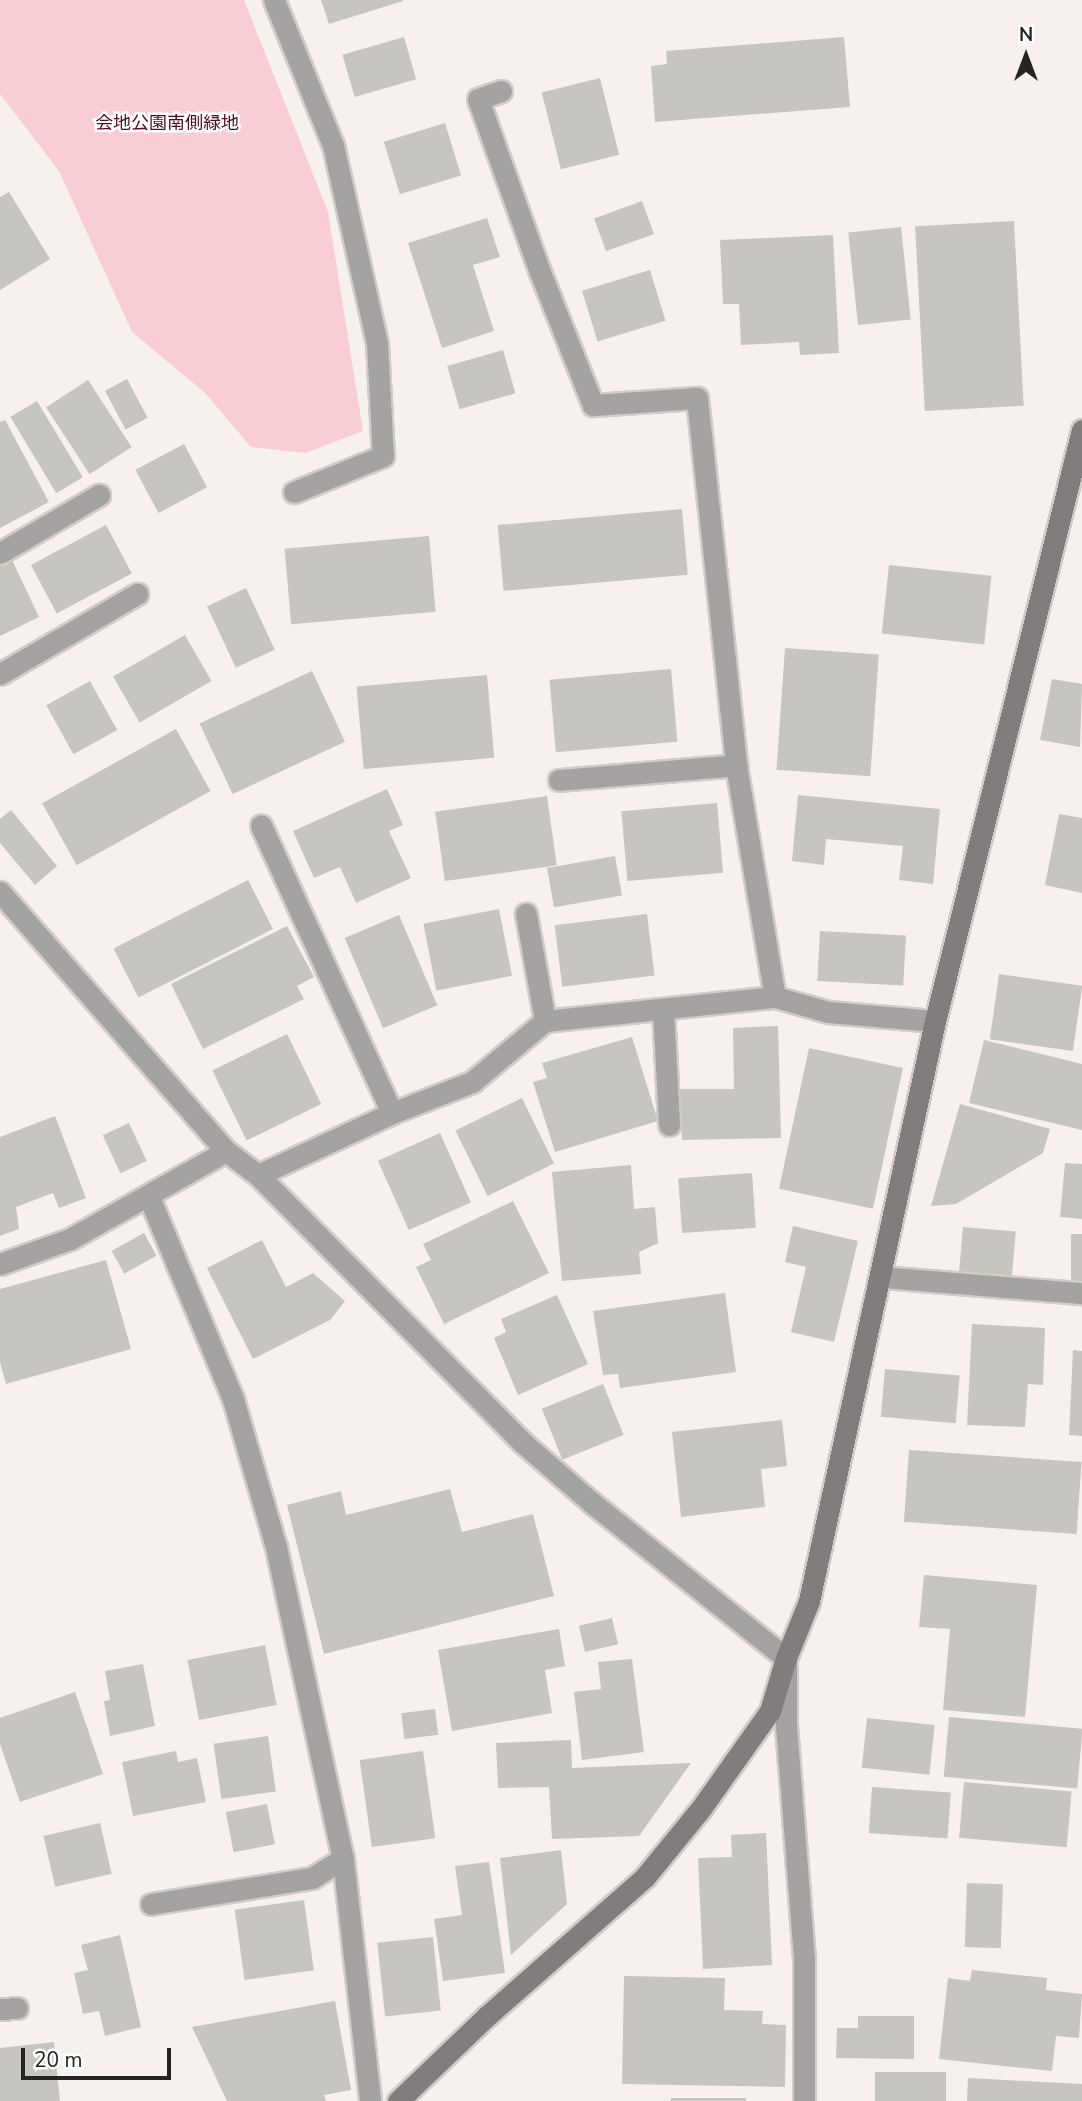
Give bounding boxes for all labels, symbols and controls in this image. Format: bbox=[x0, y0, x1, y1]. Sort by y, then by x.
north arrow bbox=[991, 21, 1061, 91]
text: N bbox=[1019, 22, 1033, 48]
park label: 会地公園南側緑地 bbox=[95, 112, 239, 134]
scale bar bbox=[24, 2035, 175, 2078]
text: 20 m bbox=[34, 2046, 83, 2074]

